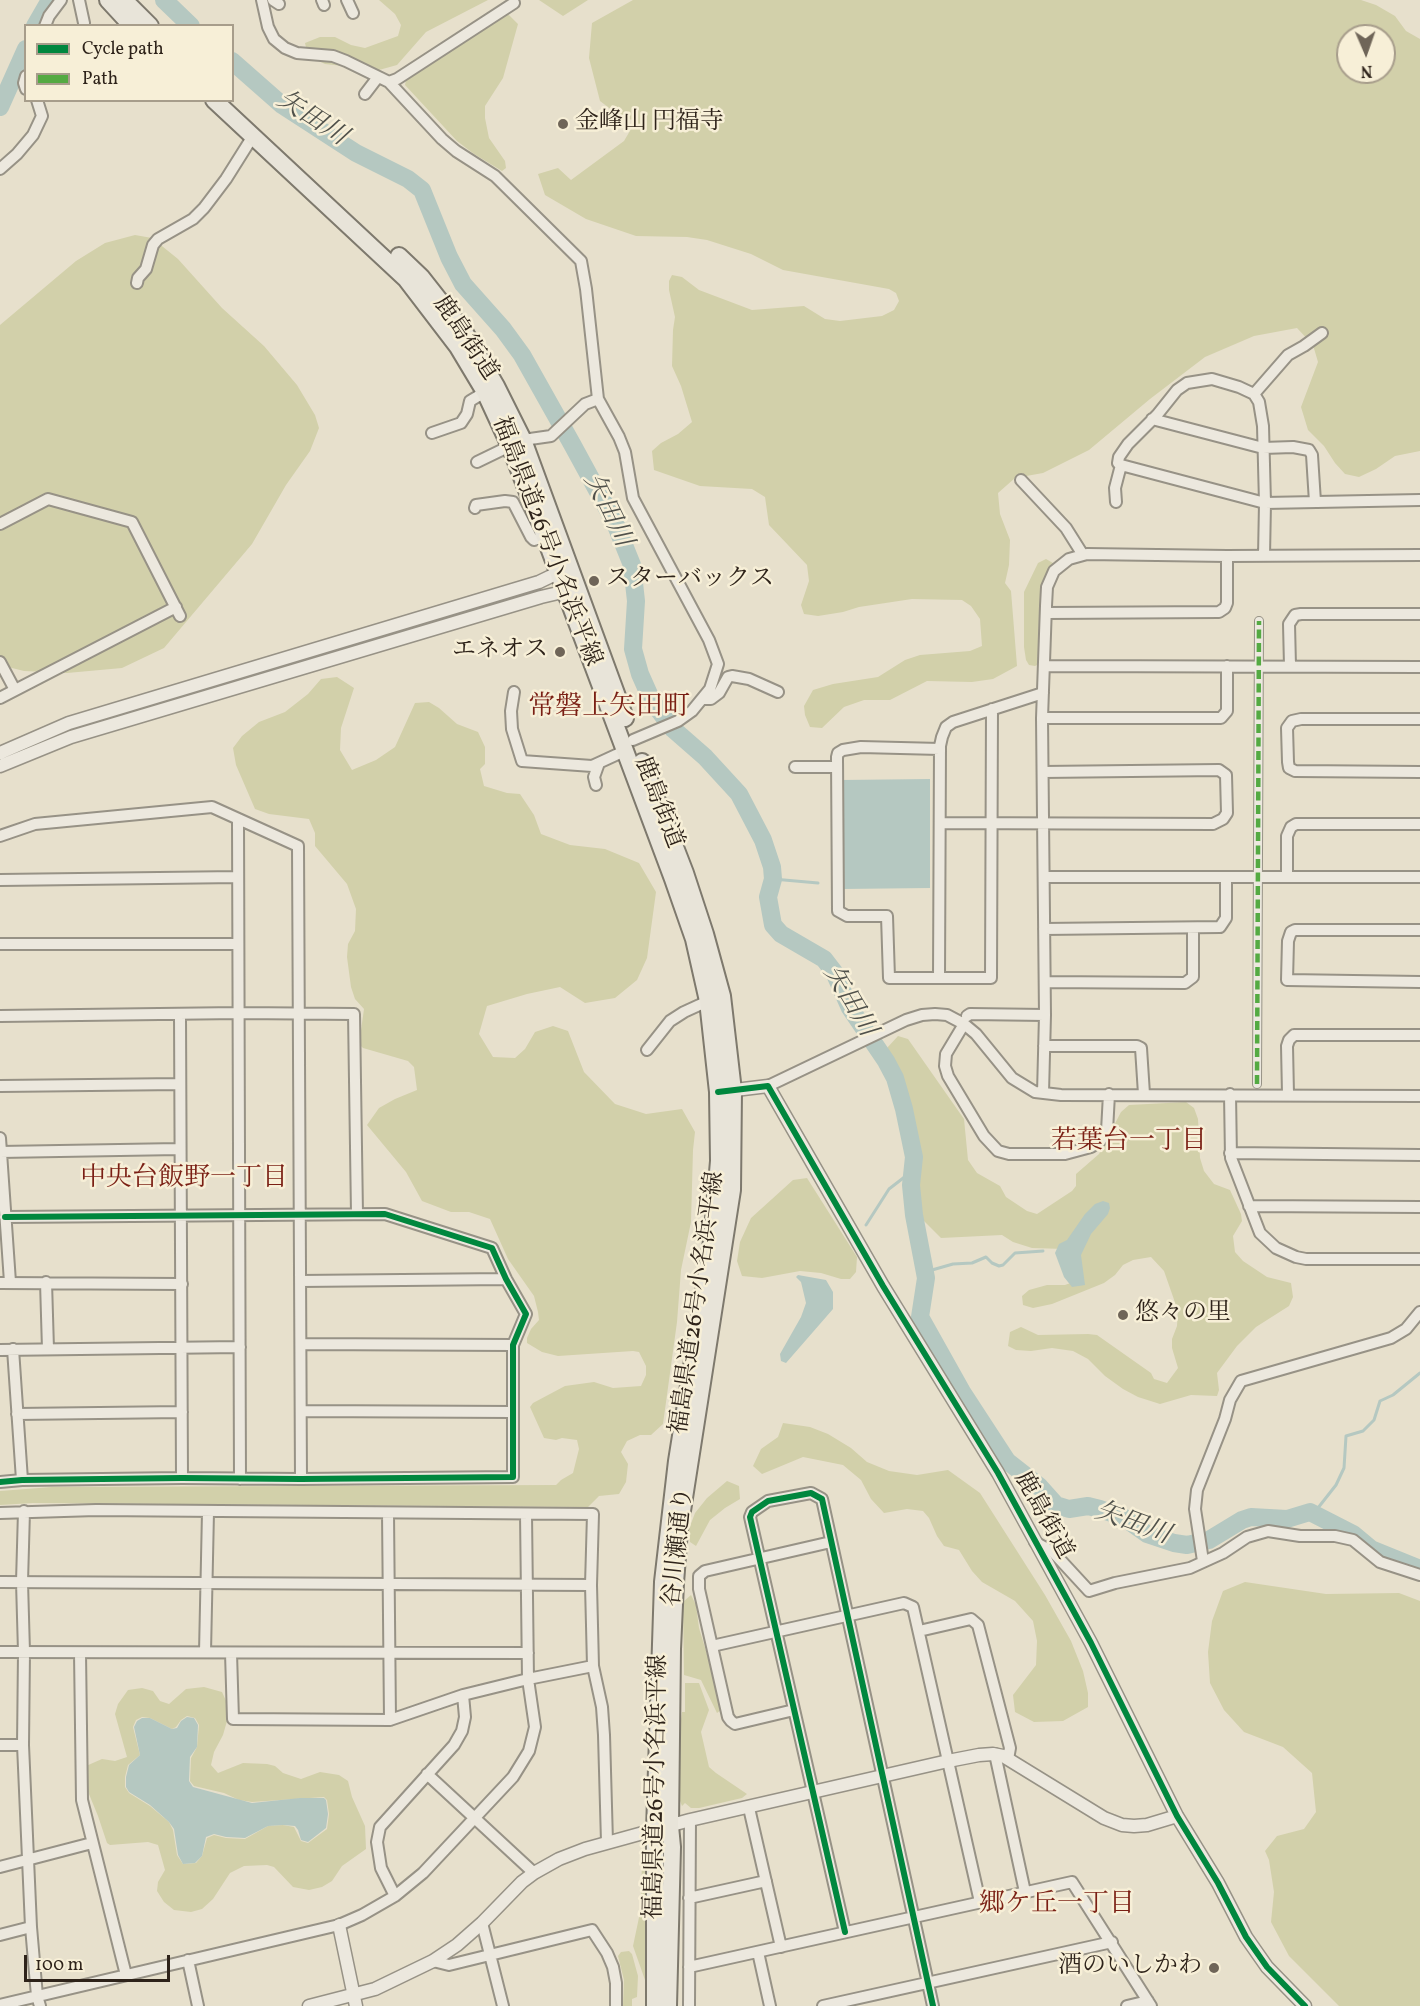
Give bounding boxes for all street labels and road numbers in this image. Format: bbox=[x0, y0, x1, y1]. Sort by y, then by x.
street label: 鹿島街道 bbox=[425, 291, 503, 387]
street label: 福島県道26号小名浜平線 bbox=[484, 413, 606, 671]
street label: 鹿島街道 bbox=[626, 753, 688, 853]
street label: 福島県道26号小名浜平線 bbox=[666, 1170, 732, 1436]
street label: 鹿島街道 bbox=[1006, 1467, 1078, 1565]
street label: 谷川瀬通り bbox=[659, 1486, 701, 1608]
street label: 福島県道26号小名浜平線 bbox=[641, 1654, 675, 1920]

